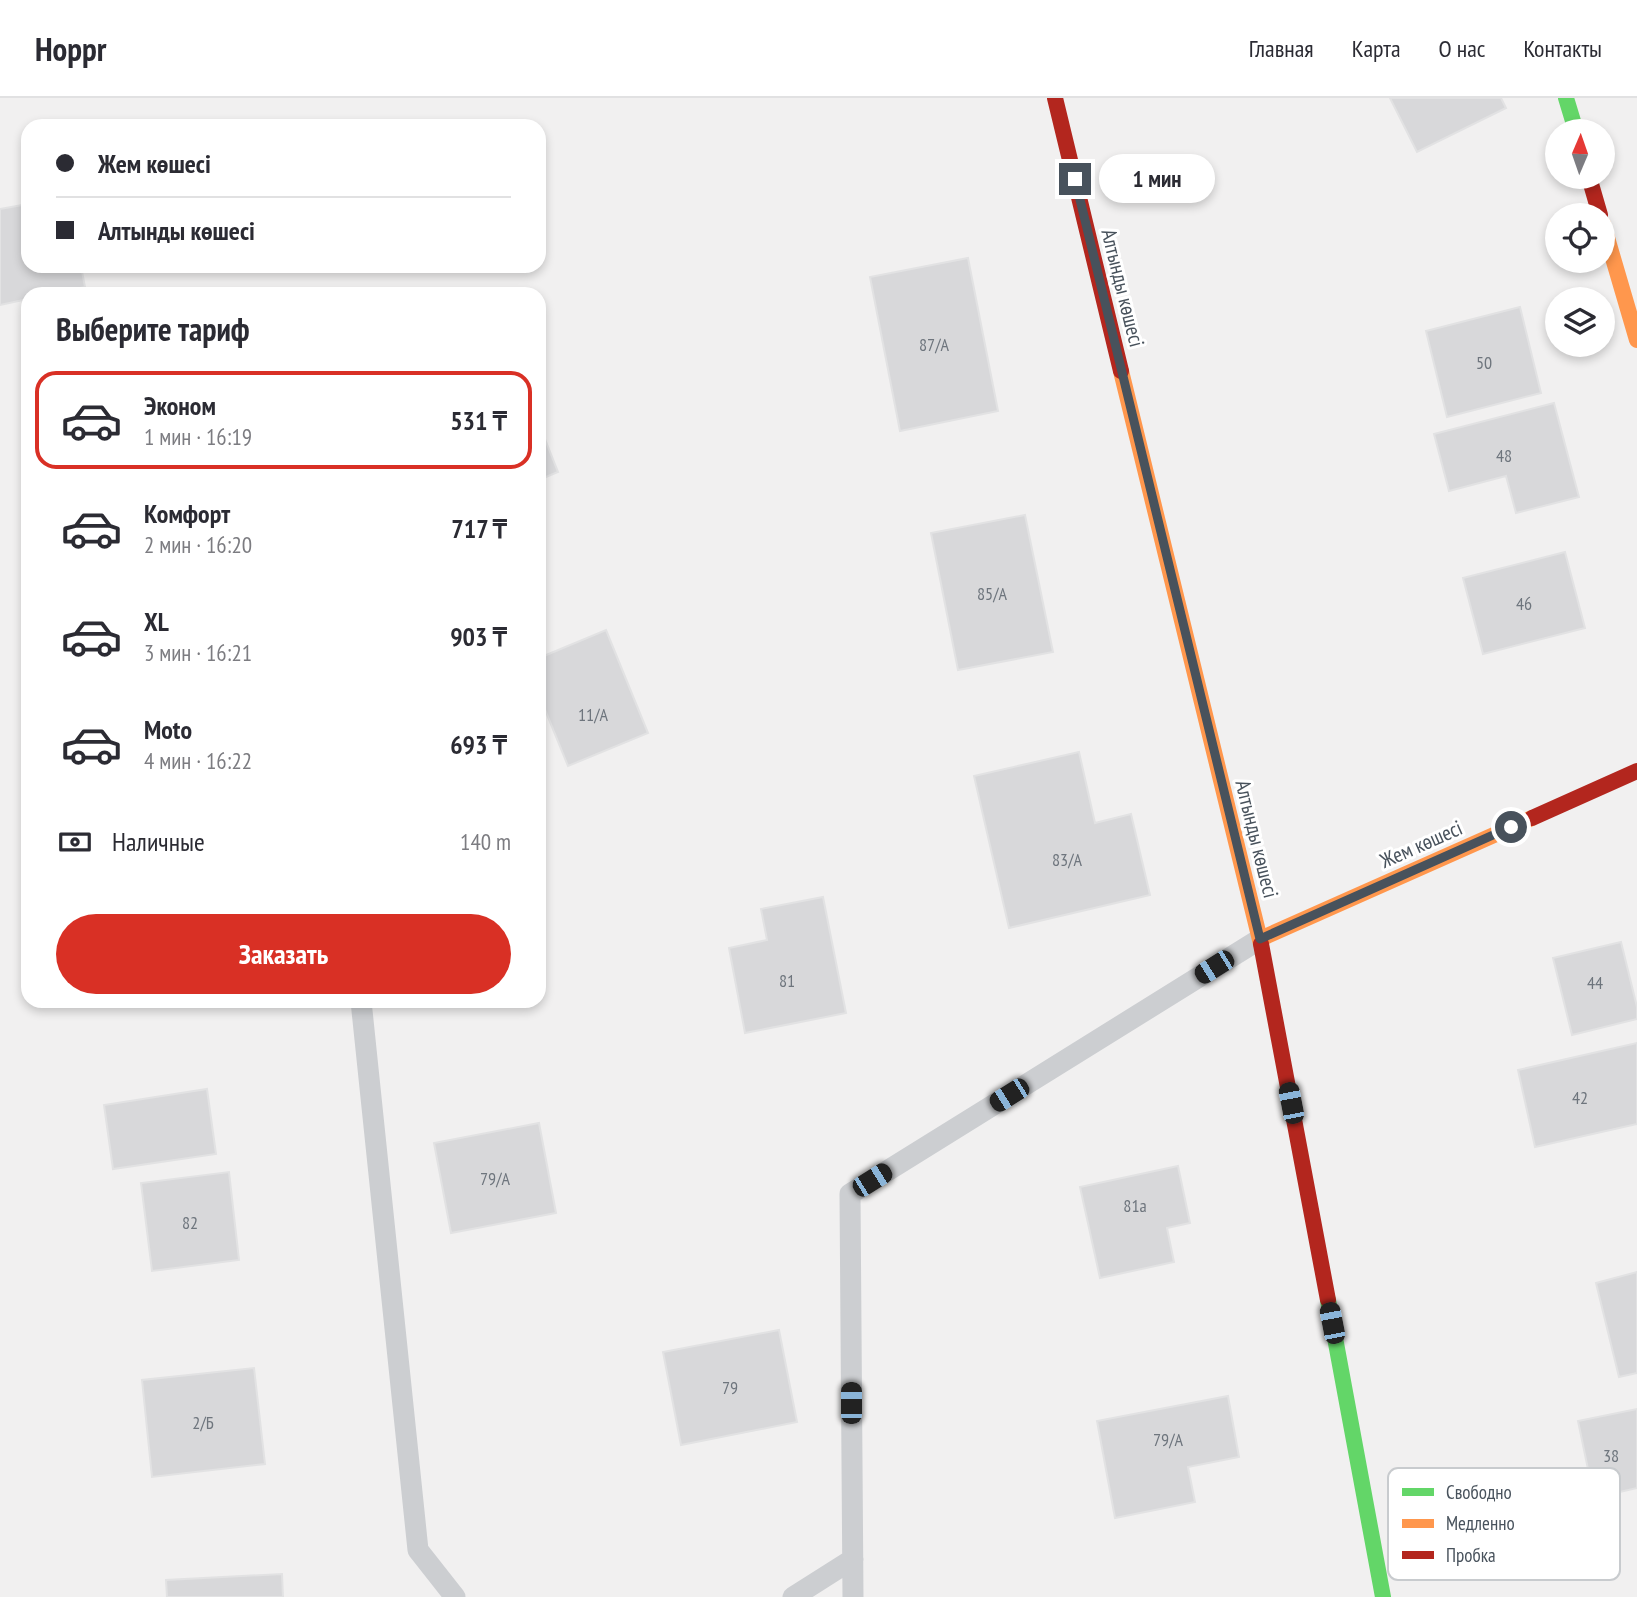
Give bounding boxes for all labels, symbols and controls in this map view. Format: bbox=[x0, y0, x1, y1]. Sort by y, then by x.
text: Hoppr bbox=[35, 27, 106, 70]
text: Главная bbox=[1249, 33, 1314, 64]
text: Карта bbox=[1352, 33, 1401, 64]
text: О нас bbox=[1439, 33, 1485, 64]
text: Контакты bbox=[1523, 33, 1602, 64]
north arrow bbox=[1545, 119, 1615, 189]
map controls bbox=[1545, 119, 1615, 357]
text: Жем көшесі bbox=[98, 147, 211, 180]
callout: 1 мин bbox=[1100, 154, 1215, 204]
route end bbox=[1059, 163, 1091, 195]
text: 1 мин bbox=[1132, 164, 1182, 193]
button: locate bbox=[1545, 203, 1615, 273]
text: Алтынды көшесі bbox=[98, 214, 255, 247]
street label: Алтынды көшесі bbox=[1095, 226, 1151, 350]
button: layers bbox=[1545, 287, 1615, 357]
text: Выберите тариф bbox=[56, 308, 250, 350]
house number: 87/А bbox=[919, 333, 949, 356]
house number: 50 bbox=[1476, 351, 1492, 374]
icon: car bbox=[60, 389, 123, 452]
text: Эконом bbox=[144, 389, 216, 422]
text: 531 ₸ bbox=[450, 404, 507, 437]
text: 1 мин · 16:19 bbox=[144, 422, 252, 451]
house number: 48 bbox=[1496, 444, 1512, 467]
icon: car bbox=[60, 497, 123, 560]
text: Комфорт bbox=[144, 497, 230, 530]
text: 717 ₸ bbox=[451, 512, 507, 545]
text: 2 мин · 16:20 bbox=[144, 530, 252, 559]
house number: 85/А bbox=[977, 582, 1007, 605]
house number: 46 bbox=[1516, 592, 1532, 615]
icon: car bbox=[60, 605, 123, 668]
text: XL bbox=[144, 605, 169, 638]
text: 903 ₸ bbox=[450, 620, 507, 653]
text: 3 мин · 16:21 bbox=[144, 638, 252, 667]
house number: 11/А bbox=[578, 703, 608, 726]
icon: car bbox=[60, 713, 123, 776]
text: Moto bbox=[144, 713, 192, 746]
text: 693 ₸ bbox=[450, 728, 507, 761]
text: 4 мин · 16:22 bbox=[144, 746, 252, 775]
street label: Алтынды көшесі bbox=[1229, 777, 1285, 901]
route start bbox=[1495, 811, 1527, 843]
street label: Жем көшесі bbox=[1375, 814, 1466, 874]
icon: cash bbox=[56, 823, 94, 861]
text: Наличные bbox=[112, 825, 205, 858]
text: 140 m bbox=[460, 827, 511, 856]
house number: 83/А bbox=[1052, 848, 1082, 871]
button: Заказать bbox=[56, 914, 511, 994]
car bbox=[1191, 947, 1238, 987]
house number: 81 bbox=[779, 969, 795, 992]
house number: 44 bbox=[1587, 971, 1603, 994]
car bbox=[986, 1075, 1033, 1115]
car bbox=[1277, 1080, 1306, 1126]
house number: 42 bbox=[1572, 1086, 1588, 1109]
car bbox=[849, 1160, 896, 1200]
house number: 79/А bbox=[480, 1167, 510, 1190]
house number: 81а bbox=[1123, 1194, 1147, 1217]
house number: 82 bbox=[182, 1211, 198, 1234]
car bbox=[1318, 1300, 1347, 1346]
house number: 79 bbox=[722, 1376, 738, 1399]
car bbox=[841, 1382, 862, 1424]
house number: 2/Б bbox=[192, 1411, 214, 1434]
house number: 79/А bbox=[1153, 1428, 1183, 1451]
house number: 38 bbox=[1603, 1444, 1619, 1467]
legend bbox=[1388, 1468, 1620, 1580]
text: Свободно bbox=[1446, 1480, 1512, 1504]
text: Медленно bbox=[1446, 1511, 1515, 1535]
text: Пробка bbox=[1446, 1543, 1496, 1567]

